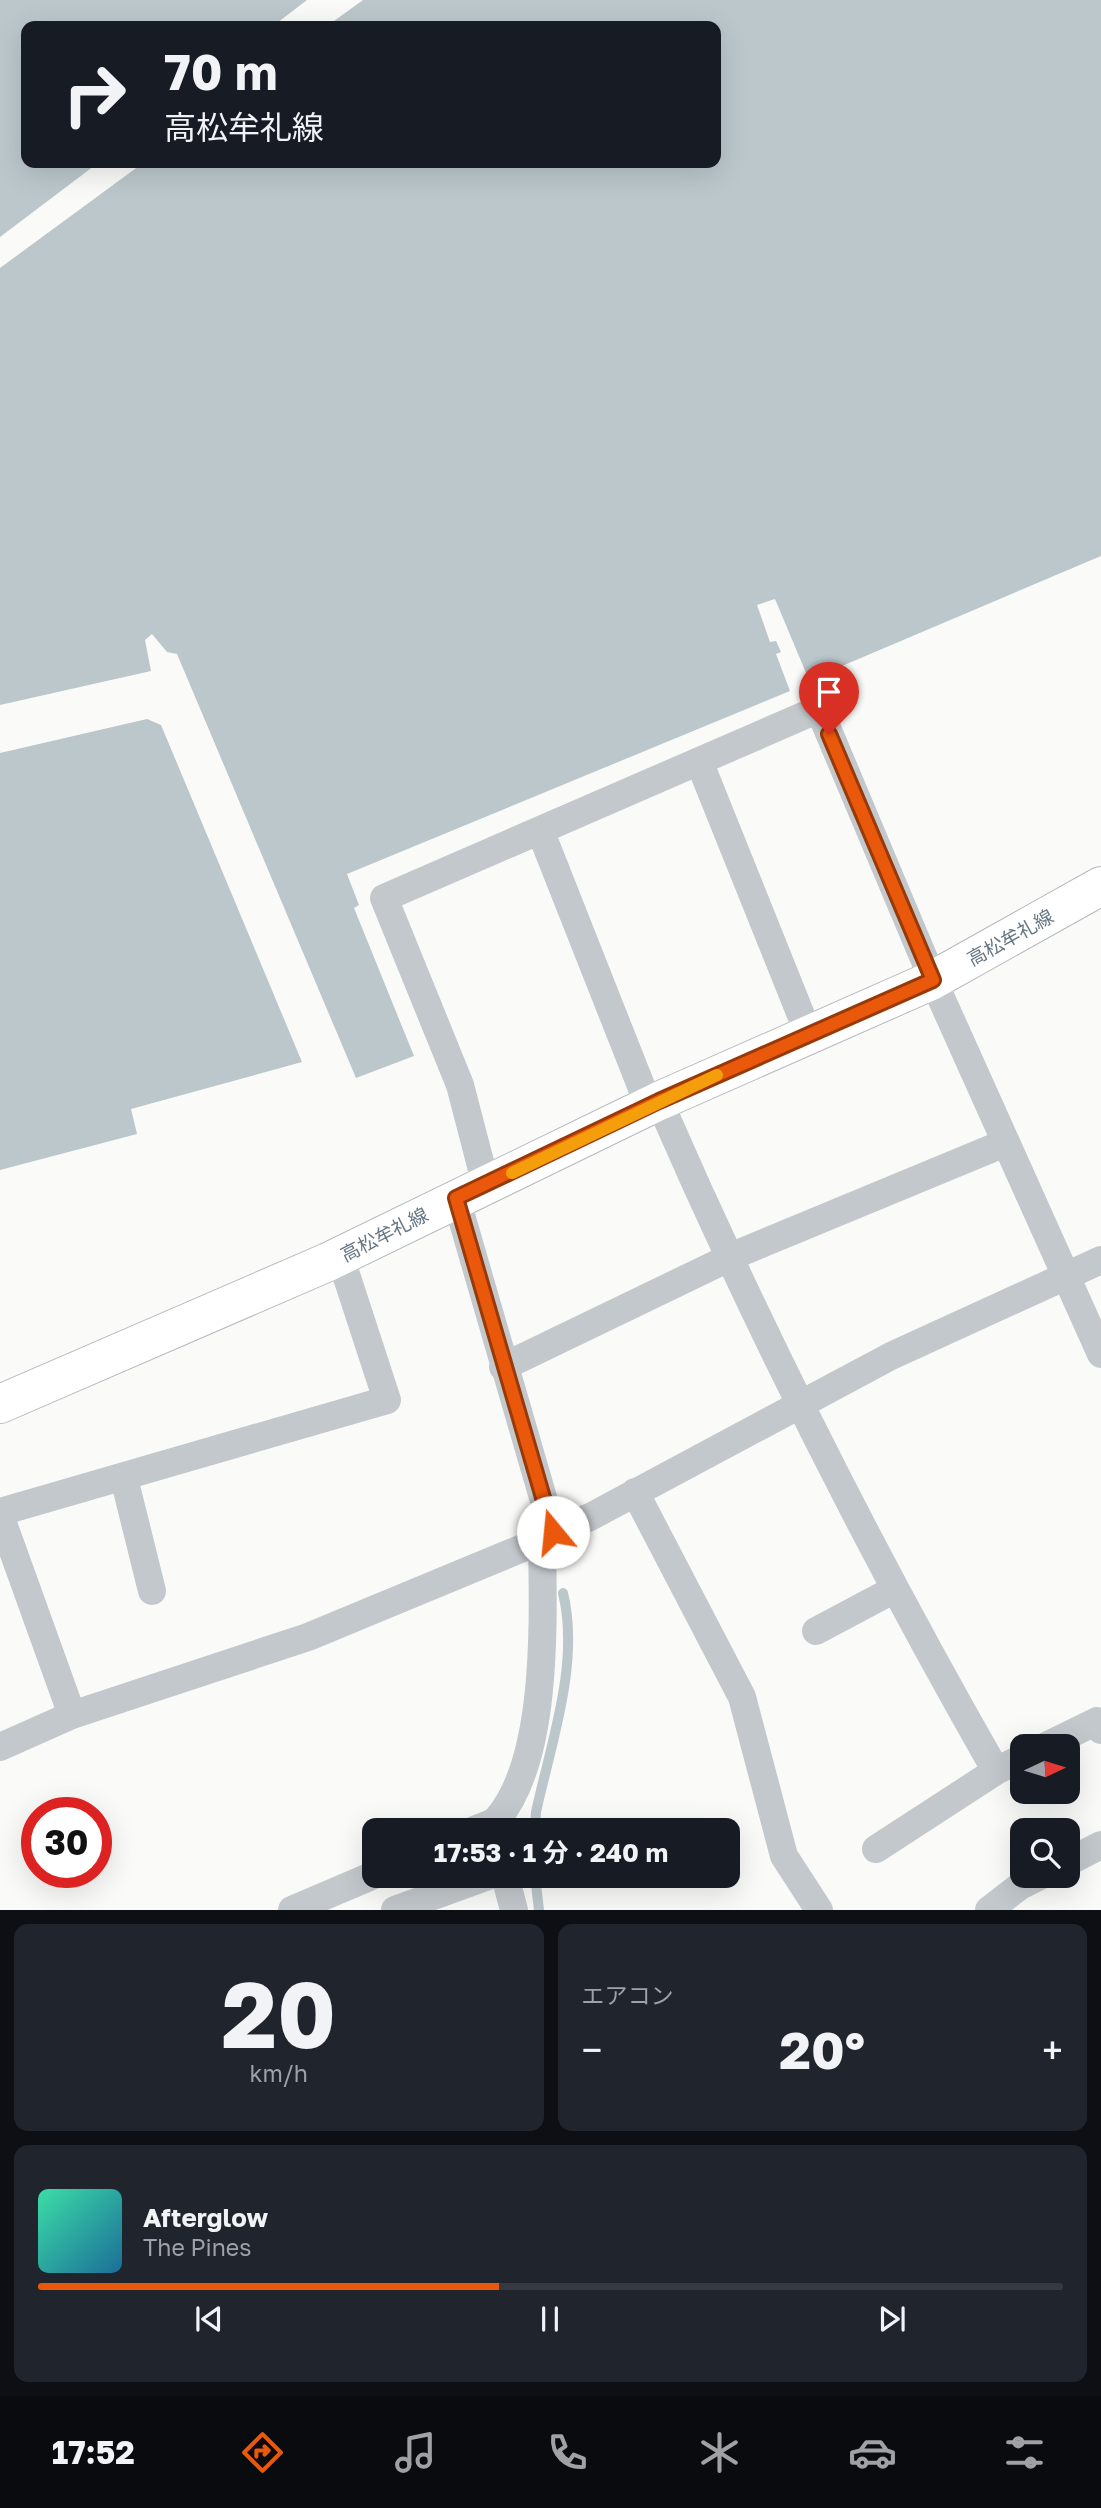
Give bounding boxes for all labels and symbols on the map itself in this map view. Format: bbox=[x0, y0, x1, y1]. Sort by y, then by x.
pin bbox=[799, 662, 859, 734]
street label: 高松牟礼線 bbox=[963, 904, 1057, 970]
street label: 高松牟礼線 bbox=[336, 1202, 432, 1266]
position arrow bbox=[516, 1495, 590, 1569]
north arrow bbox=[1010, 1734, 1080, 1804]
speed limit sign: 30 bbox=[21, 1797, 112, 1888]

